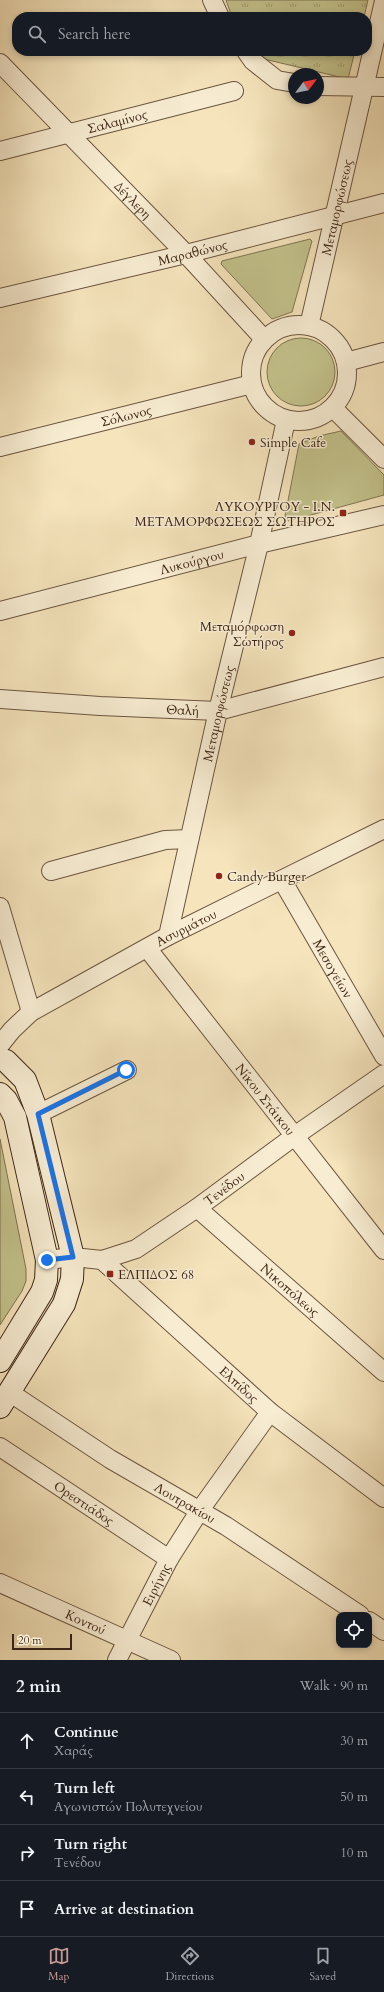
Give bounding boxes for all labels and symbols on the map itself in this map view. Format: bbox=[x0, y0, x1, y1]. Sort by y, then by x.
north arrow bbox=[288, 68, 324, 104]
street label: Σαλαμίνος bbox=[86, 105, 150, 138]
street label: Μεταμορφώσεως bbox=[318, 157, 357, 257]
street label: Δέγλερη bbox=[110, 178, 155, 224]
street label: Μαραθώνος bbox=[156, 236, 230, 270]
street label: Σόλωνος bbox=[99, 401, 154, 431]
place label: Simple Cafe bbox=[260, 434, 326, 452]
marker: Simple Cafe bbox=[247, 437, 257, 447]
place label: ΛΥΚΟΥΡΓΟΥ - Ι.Ν. ΜΕΤΑΜΟΡΦΩΣΕΩΣ ΣΩΤΗΡΟΣ bbox=[135, 498, 335, 531]
marker: ΛΥΚΟΥΡΓΟΥ - Ι.Ν. ΜΕΤΑΜΟΡΦΩΣΕΩΣ ΣΩΤΗΡΟΣ bbox=[338, 508, 348, 518]
street label: Λυκούργου bbox=[158, 545, 226, 579]
place label: Μεταμόρφωση Σωτήρος bbox=[200, 618, 284, 651]
marker: Μεταμόρφωση Σωτήρος bbox=[287, 628, 297, 638]
street label: Μεταμορφώσεως bbox=[199, 663, 239, 764]
street label: Θαλή bbox=[166, 701, 200, 720]
place label: Candy Burger bbox=[227, 868, 306, 886]
marker: Candy Burger bbox=[214, 871, 224, 881]
street label: Ασυρμάτου bbox=[153, 905, 220, 951]
street label: Μεσογείων bbox=[308, 936, 356, 1002]
street label: Νίκου Στάικου bbox=[231, 1060, 299, 1140]
route start bbox=[117, 1061, 135, 1079]
street label: Τενέδου bbox=[200, 1168, 249, 1210]
route end bbox=[38, 1251, 56, 1269]
street label: Νικοπόλεως bbox=[256, 1260, 323, 1322]
place label: ΕΛΠΙΔΟΣ 68 bbox=[118, 1266, 194, 1284]
marker: ΕΛΠΙΔΟΣ 68 bbox=[105, 1269, 115, 1279]
street label: Ελπίδος bbox=[215, 1362, 262, 1408]
street label: Ορεστιάδος bbox=[50, 1477, 118, 1530]
street label: Λουτρακίου bbox=[151, 1479, 219, 1528]
street label: Ειρήνης bbox=[138, 1560, 175, 1609]
street label: Κοντού bbox=[62, 1606, 109, 1640]
scale bar bbox=[12, 1632, 72, 1651]

